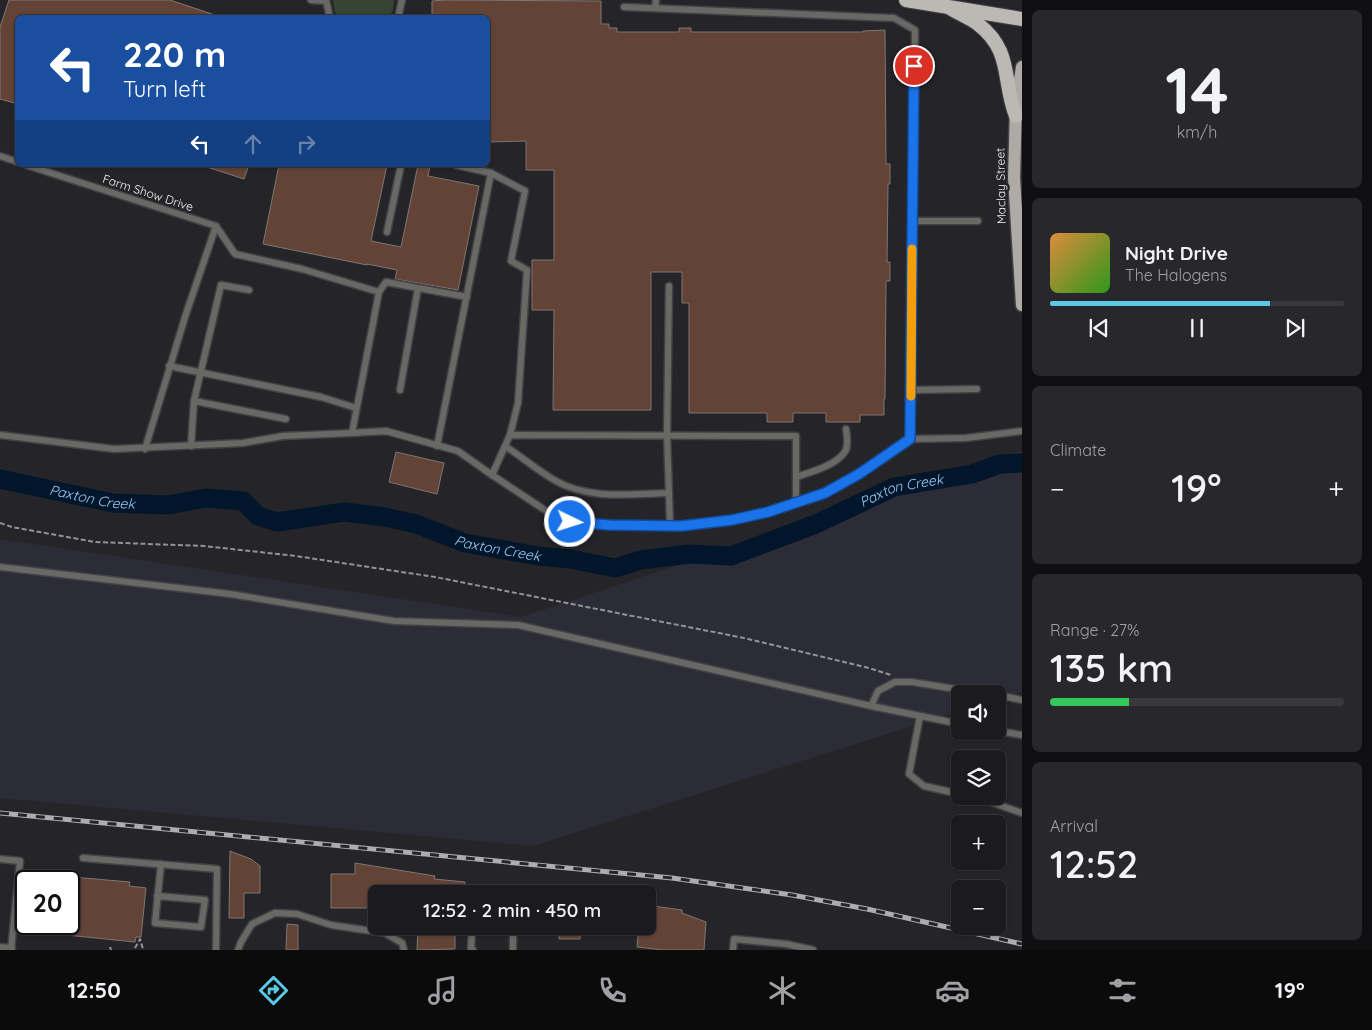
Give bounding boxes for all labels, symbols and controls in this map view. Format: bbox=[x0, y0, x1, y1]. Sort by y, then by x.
text: 220 m bbox=[123, 32, 226, 76]
icon: left bbox=[40, 35, 105, 100]
pin bbox=[893, 45, 935, 87]
text: 14 bbox=[1165, 49, 1229, 130]
icon: arrive bbox=[900, 52, 928, 80]
text: Turn left bbox=[123, 75, 206, 103]
text: km/h bbox=[1177, 122, 1217, 142]
icon: left bbox=[186, 130, 214, 158]
icon: ahead bbox=[239, 130, 267, 158]
icon: right bbox=[292, 130, 320, 158]
street label: Maclay Street bbox=[992, 148, 1009, 224]
street label: Farm Show Drive bbox=[101, 171, 196, 214]
text: Night Drive bbox=[1125, 241, 1228, 265]
text: The Halogens bbox=[1125, 265, 1227, 285]
icon: previous bbox=[1085, 314, 1113, 342]
icon: pause bbox=[1183, 314, 1211, 342]
icon: next bbox=[1281, 314, 1309, 342]
text: Climate bbox=[1050, 440, 1106, 460]
text: 19° bbox=[1171, 464, 1221, 512]
water label: Paxton Creek bbox=[856, 470, 946, 511]
text: − bbox=[1050, 471, 1065, 506]
text: + bbox=[1328, 471, 1344, 506]
water label: Paxton Creek bbox=[48, 481, 137, 513]
position arrow bbox=[543, 495, 595, 547]
water label: Paxton Creek bbox=[452, 531, 543, 566]
text: Range · 27% bbox=[1050, 620, 1139, 640]
text: 135 km bbox=[1050, 644, 1173, 692]
map controls bbox=[951, 685, 1006, 935]
button: sound bbox=[951, 685, 1006, 740]
button: layers bbox=[951, 750, 1006, 805]
button: + bbox=[951, 815, 1006, 870]
text: Arrival bbox=[1050, 816, 1098, 836]
text: 12:52 bbox=[1050, 840, 1138, 888]
speed limit sign: 20 bbox=[15, 870, 80, 935]
button: − bbox=[951, 880, 1006, 935]
text: 12:52 · 2 min · 450 m bbox=[423, 898, 601, 922]
icon: directions bbox=[256, 973, 291, 1008]
icon: music bbox=[425, 973, 460, 1008]
icon: phone bbox=[595, 973, 630, 1008]
icon: climate bbox=[765, 973, 800, 1008]
icon: car bbox=[935, 973, 970, 1008]
icon: filters bbox=[1105, 973, 1140, 1008]
text: 12:50 bbox=[67, 976, 121, 1004]
text: 19° bbox=[1275, 976, 1305, 1004]

